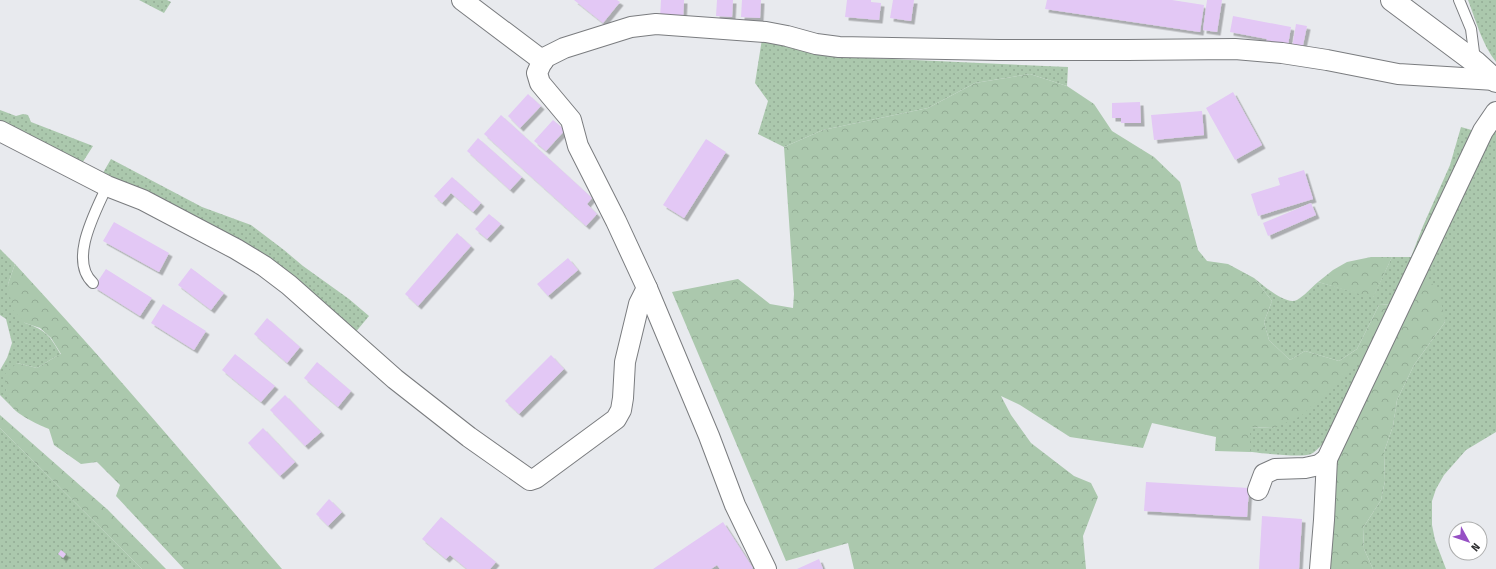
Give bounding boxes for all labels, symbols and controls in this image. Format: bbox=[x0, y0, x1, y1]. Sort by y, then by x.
north arrow bbox=[1448, 521, 1488, 561]
text: N bbox=[1468, 540, 1482, 554]

